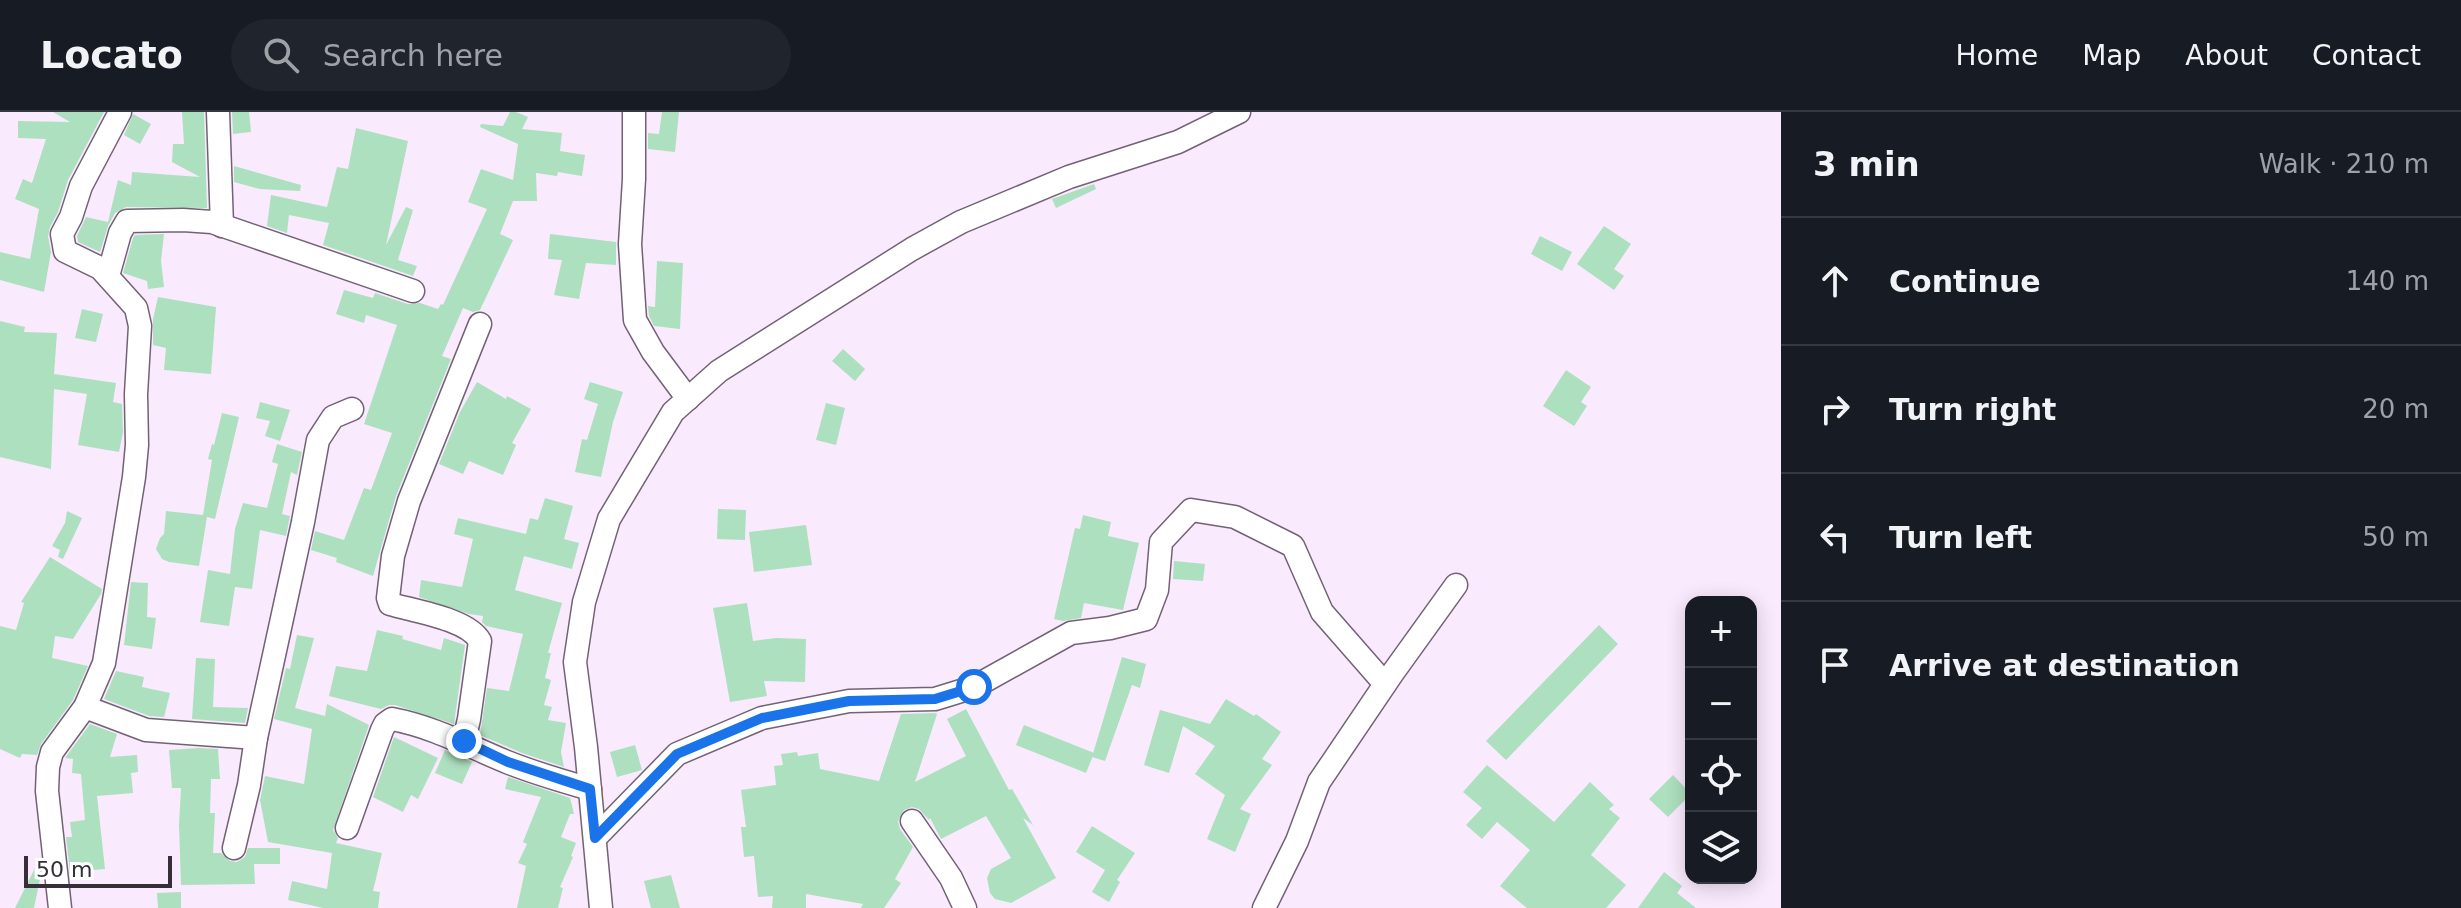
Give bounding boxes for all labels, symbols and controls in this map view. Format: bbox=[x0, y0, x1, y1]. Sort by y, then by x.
search box bbox=[231, 19, 791, 91]
text: Locato bbox=[40, 33, 183, 77]
icon: search bbox=[259, 33, 303, 77]
text: Search here bbox=[323, 38, 503, 73]
text: Home bbox=[1955, 39, 2038, 72]
text: Map bbox=[2082, 39, 2141, 72]
text: About bbox=[2185, 39, 2268, 72]
text: Contact bbox=[2312, 39, 2421, 72]
text: 3 min bbox=[1813, 144, 1920, 184]
text: Walk · 210 m bbox=[2259, 149, 2429, 179]
icon: ahead bbox=[1813, 259, 1857, 303]
text: Continue bbox=[1889, 264, 2041, 299]
text: 140 m bbox=[2346, 266, 2429, 296]
icon: right bbox=[1813, 387, 1857, 431]
text: Turn right bbox=[1889, 392, 2056, 427]
text: 20 m bbox=[2362, 394, 2429, 424]
icon: left bbox=[1813, 515, 1857, 559]
text: Turn left bbox=[1889, 520, 2032, 555]
text: 50 m bbox=[2362, 522, 2429, 552]
map controls bbox=[1685, 596, 1757, 884]
button: + bbox=[1685, 596, 1757, 668]
icon: arrive bbox=[1813, 643, 1857, 687]
text: Arrive at destination bbox=[1889, 648, 2240, 683]
button: − bbox=[1685, 668, 1757, 740]
route start bbox=[956, 669, 992, 705]
route end bbox=[446, 723, 482, 759]
button: locate bbox=[1685, 740, 1757, 812]
button: layers bbox=[1685, 812, 1757, 884]
scale bar bbox=[24, 852, 172, 888]
text: 50 m bbox=[36, 857, 92, 882]

